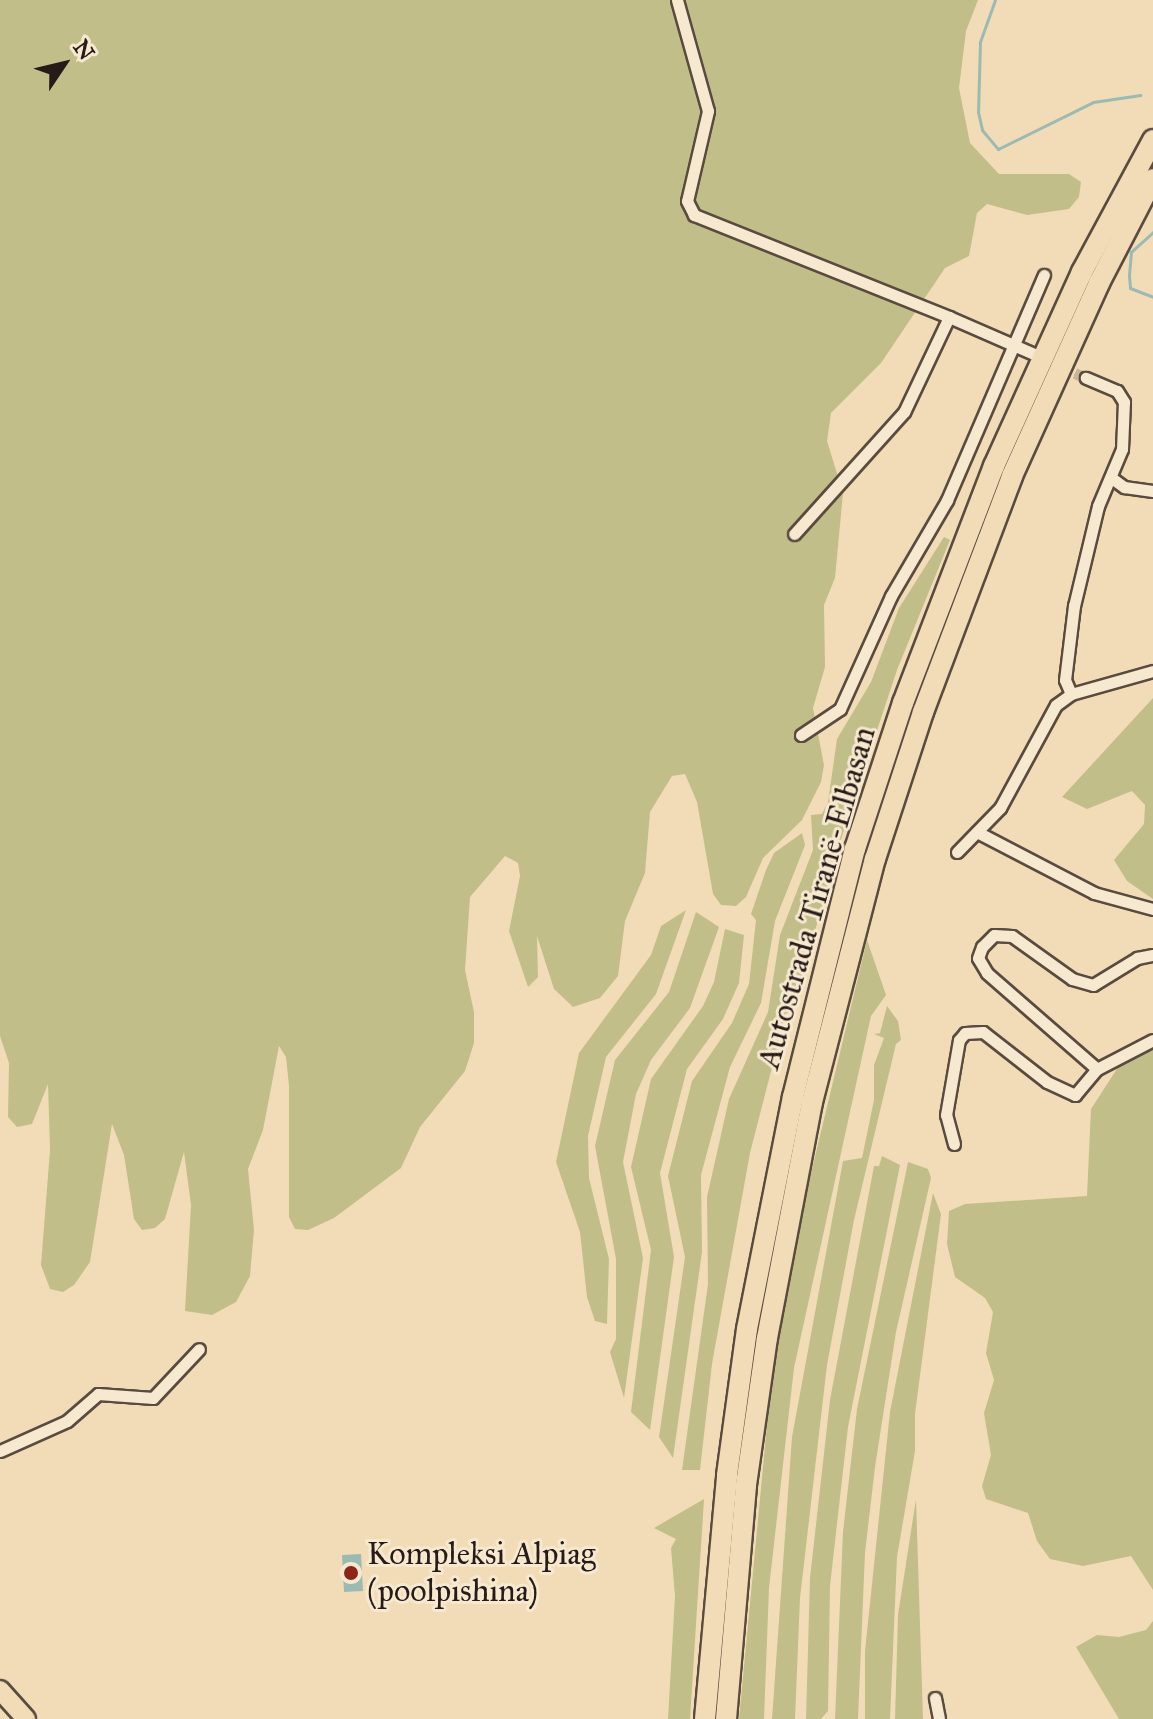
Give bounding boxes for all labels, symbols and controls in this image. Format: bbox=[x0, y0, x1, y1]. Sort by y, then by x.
north arrow bbox=[24, 24, 104, 104]
text: N bbox=[68, 35, 100, 65]
street label: Autostrada Tiranë-Elbasan bbox=[750, 723, 884, 1073]
place label: Kompleksi Alpiag (poolpishina) bbox=[367, 1536, 596, 1611]
marker: Kompleksi Alpiag (poolpishina) bbox=[342, 1564, 360, 1582]

